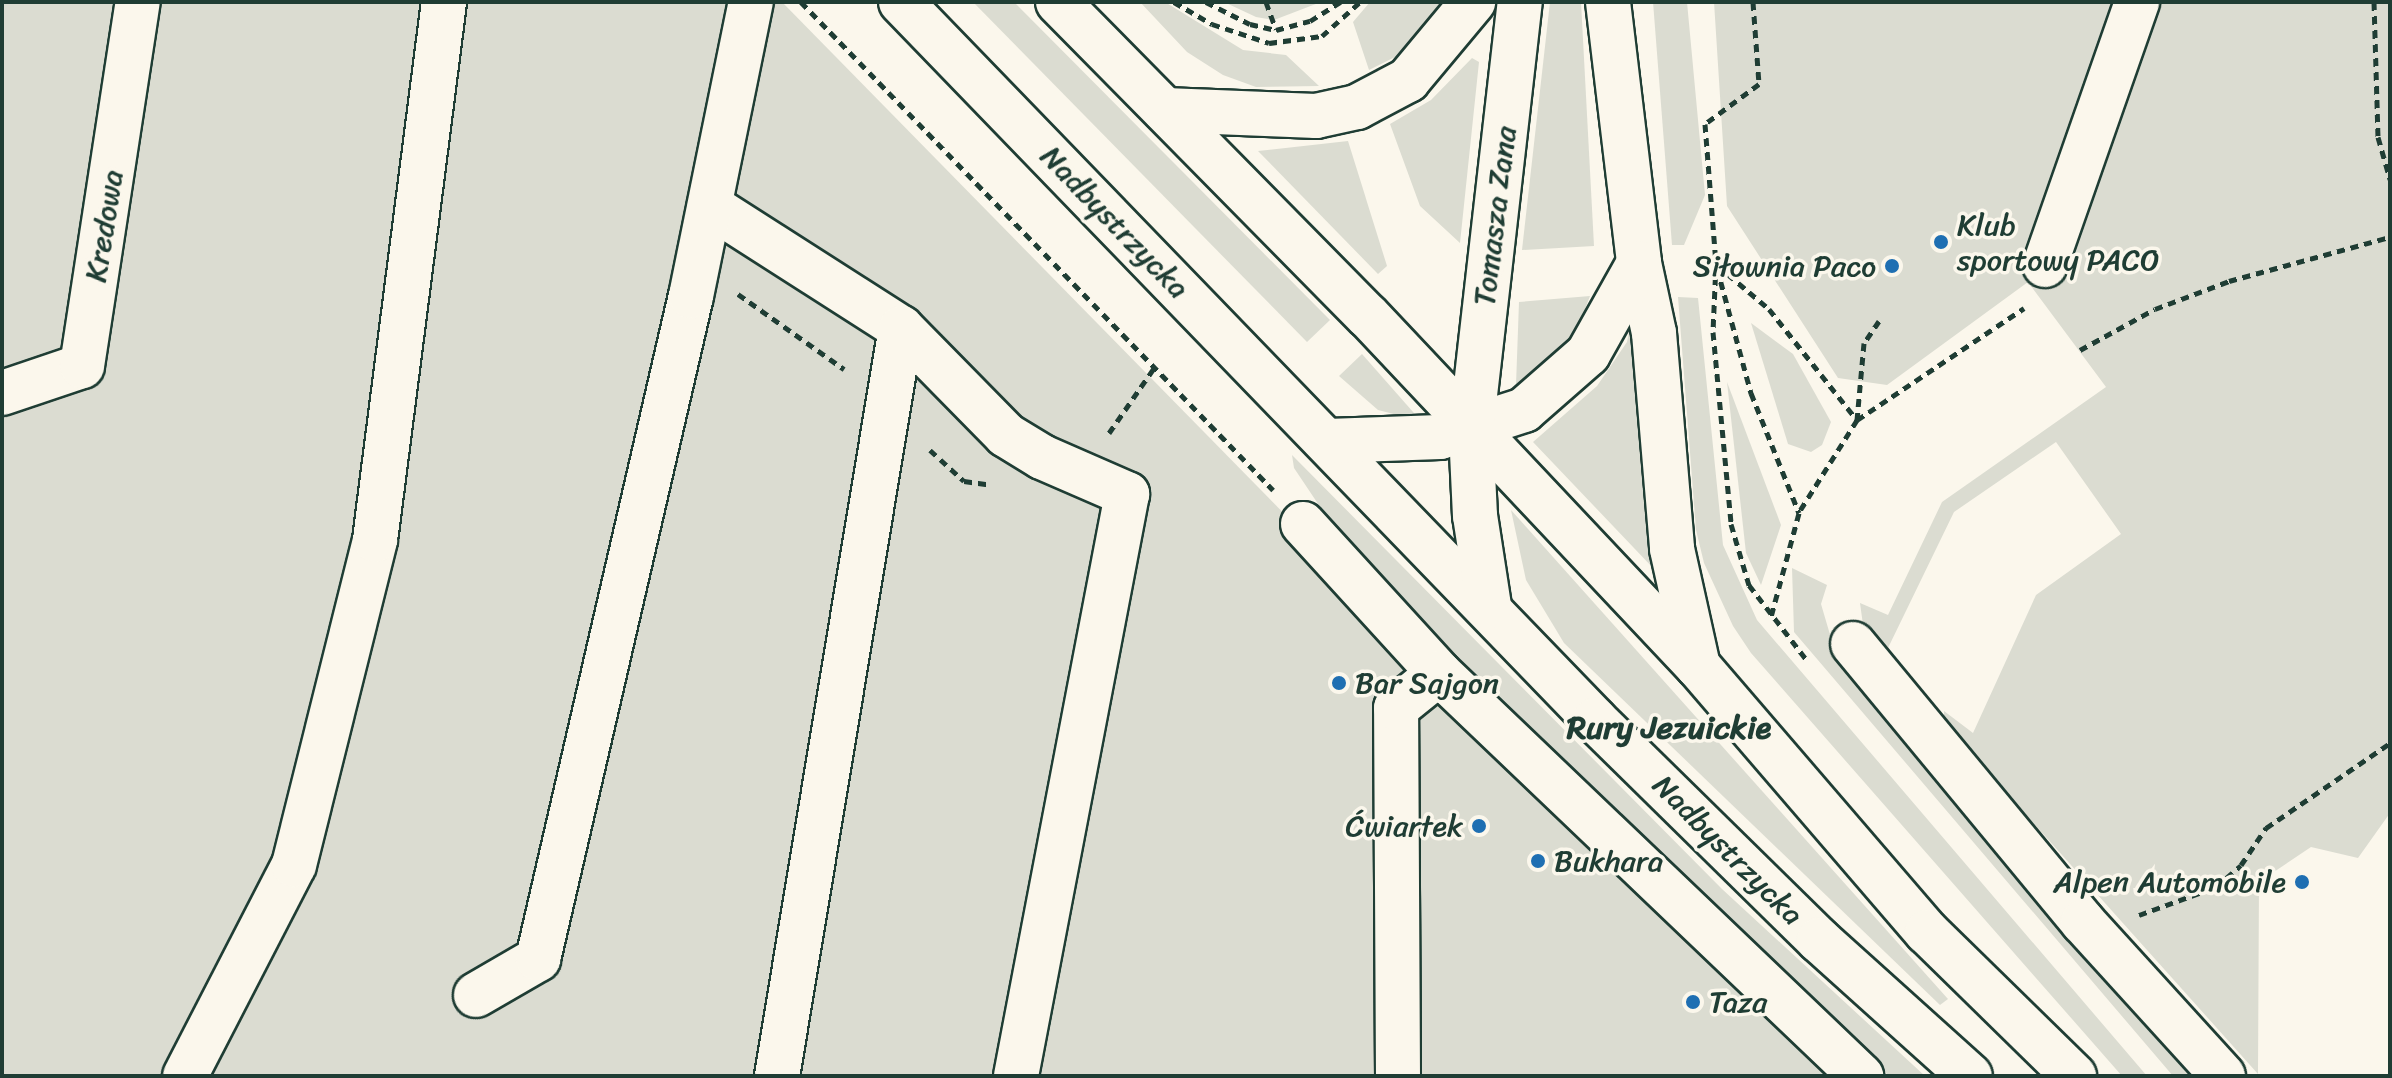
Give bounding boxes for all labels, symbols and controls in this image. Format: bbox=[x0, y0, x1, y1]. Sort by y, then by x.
street label: Tomasza Zana bbox=[1466, 124, 1524, 308]
street label: Nadbystrzycka bbox=[1033, 138, 1197, 306]
street label: Kredowa bbox=[77, 167, 131, 285]
place label: Klub sportowy PACO bbox=[1957, 207, 2160, 278]
marker: Klub sportowy PACO bbox=[1932, 233, 1950, 251]
place label: Siłownia Paco bbox=[1692, 248, 1876, 284]
marker: Siłownia Paco bbox=[1883, 257, 1901, 275]
place label: Bar Sajgon bbox=[1355, 665, 1499, 701]
marker: Bar Sajgon bbox=[1330, 674, 1348, 692]
district label: Rury Jezuickie bbox=[1566, 709, 1772, 747]
street label: Nadbystrzycka bbox=[1645, 767, 1811, 933]
place label: Ćwiartek bbox=[1345, 808, 1463, 844]
marker: Ćwiartek bbox=[1470, 817, 1488, 835]
place label: Bukhara bbox=[1554, 843, 1663, 879]
marker: Bukhara bbox=[1529, 852, 1547, 870]
place label: Alpen Automobile bbox=[2052, 864, 2286, 900]
marker: Alpen Automobile bbox=[2293, 873, 2311, 891]
place label: Taza bbox=[1709, 984, 1767, 1020]
marker: Taza bbox=[1684, 993, 1702, 1011]

